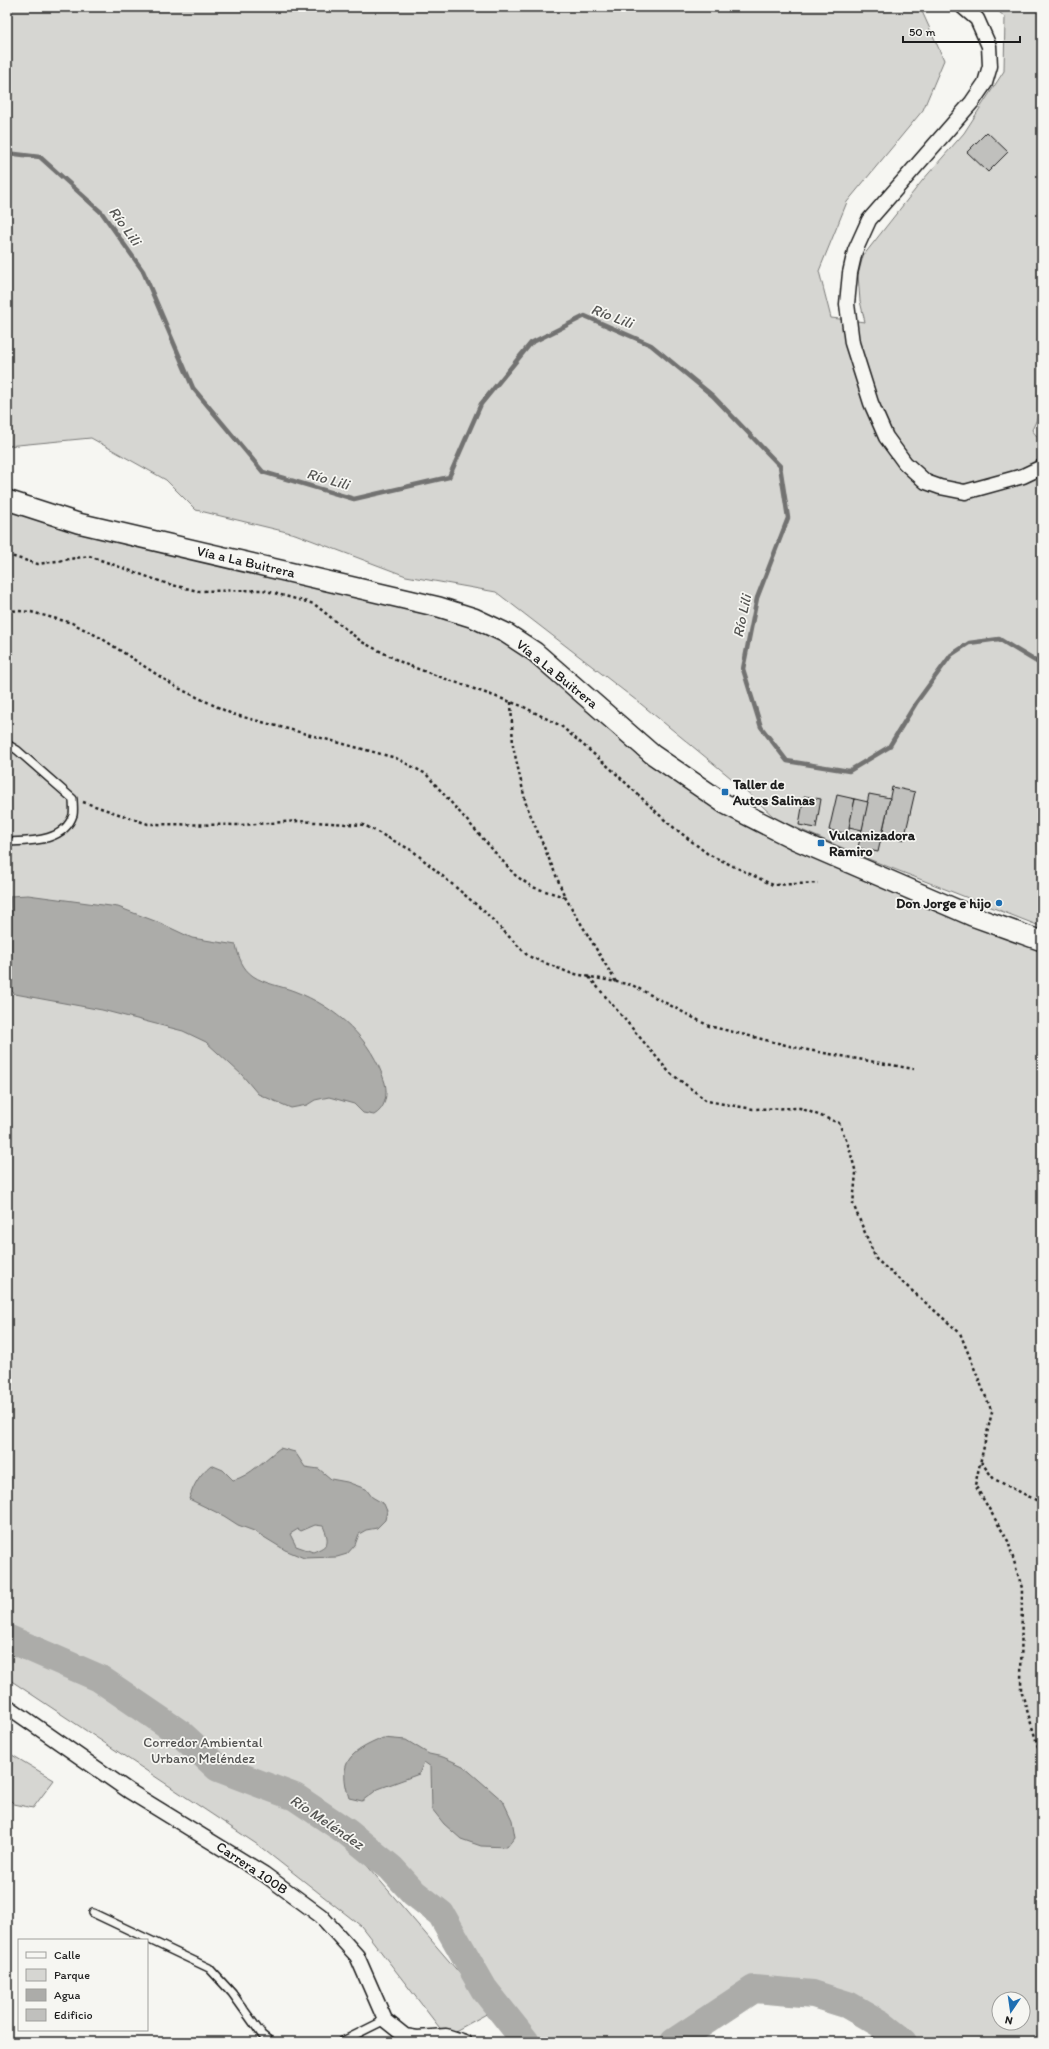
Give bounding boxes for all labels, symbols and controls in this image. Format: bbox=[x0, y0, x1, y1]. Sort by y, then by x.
scale bar bbox=[903, 18, 1020, 44]
text: 50 m bbox=[909, 25, 935, 39]
water label: Río Lili bbox=[105, 203, 146, 251]
water label: Río Lili bbox=[588, 300, 638, 333]
water label: Río Lili bbox=[305, 464, 353, 494]
street label: Vía a La Buitrera bbox=[195, 542, 298, 582]
water label: Río Lili bbox=[729, 591, 756, 639]
street label: Vía a La Buitrera bbox=[513, 636, 602, 713]
place label: Taller de Autos Salinas bbox=[732, 776, 815, 809]
marker: Taller de Autos Salinas bbox=[720, 787, 730, 797]
place label: Vulcanizadora Ramiro bbox=[829, 827, 916, 860]
marker: Vulcanizadora Ramiro bbox=[816, 838, 826, 848]
place label: Don Jorge e hijo bbox=[896, 895, 991, 912]
marker: Don Jorge e hijo bbox=[994, 898, 1004, 908]
park label: Corredor Ambiental Urbano Meléndez bbox=[143, 1734, 263, 1767]
water label: Río Meléndez bbox=[287, 1791, 368, 1854]
street label: Carrera 100B bbox=[213, 1838, 291, 1898]
legend bbox=[18, 1939, 148, 2031]
text: Calle bbox=[54, 1948, 81, 1962]
text: Parque bbox=[54, 1968, 90, 1982]
text: Agua bbox=[54, 1988, 80, 2002]
north arrow bbox=[991, 1991, 1031, 2031]
text: Edificio bbox=[54, 2008, 93, 2022]
text: N bbox=[1004, 2013, 1014, 2027]

